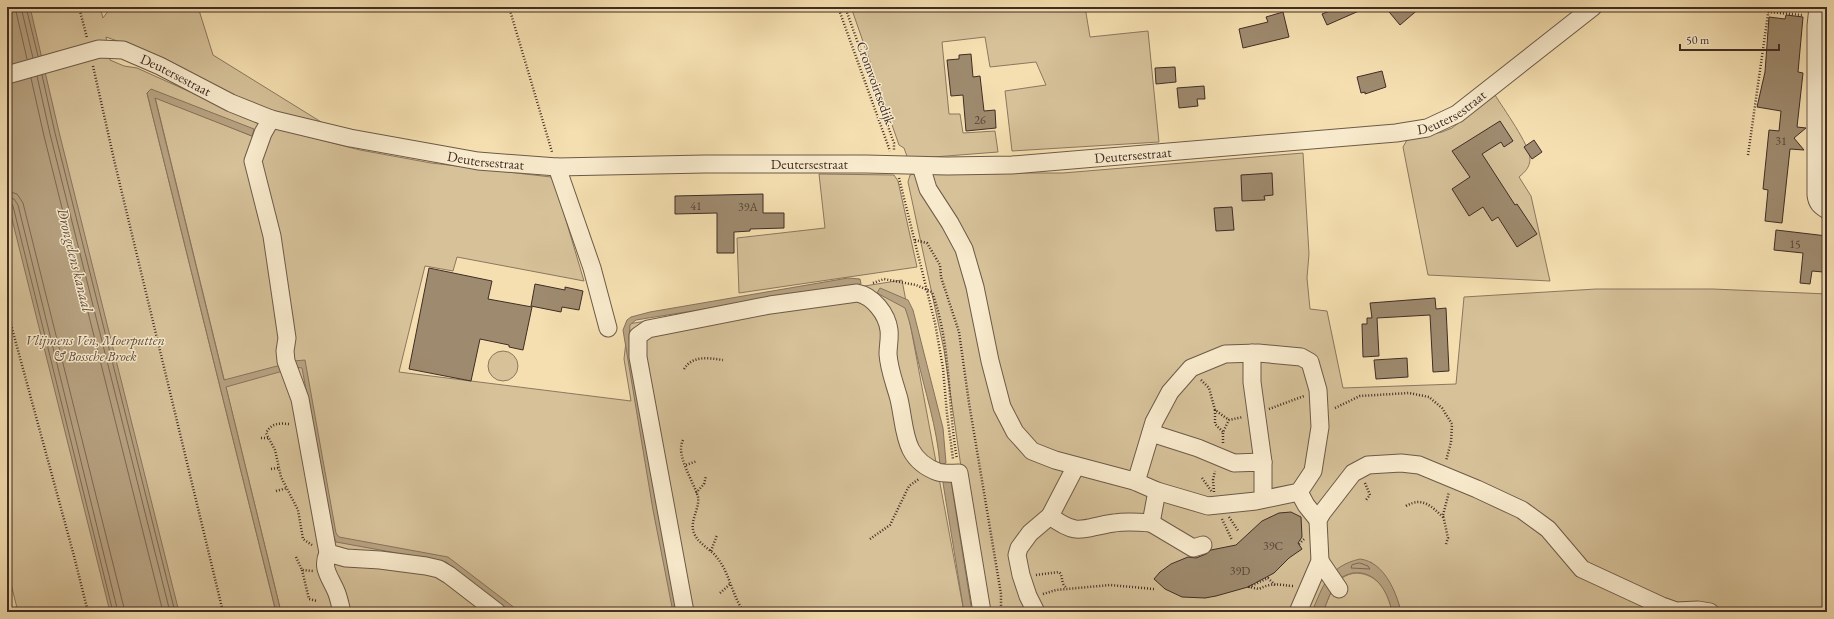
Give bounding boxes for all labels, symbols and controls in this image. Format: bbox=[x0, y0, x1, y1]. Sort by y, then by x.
scale bar bbox=[1680, 26, 1779, 52]
text: 50 m bbox=[1686, 32, 1710, 48]
street label: Cromvoirtsedijk bbox=[853, 39, 900, 128]
street label: Deutersestraat bbox=[138, 50, 215, 100]
street label: Deutersestraat bbox=[1416, 85, 1490, 138]
house number: 26 bbox=[974, 112, 986, 128]
house number: 31 bbox=[1775, 133, 1787, 149]
street label: Deutersestraat bbox=[1094, 143, 1173, 167]
street label: Deutersestraat bbox=[446, 147, 525, 174]
street label: Deutersestraat bbox=[771, 155, 849, 173]
house number: 41 bbox=[690, 198, 702, 214]
house number: 39A bbox=[738, 199, 759, 215]
water label: Drongelens kanaal bbox=[53, 205, 98, 315]
house number: 15 bbox=[1789, 236, 1801, 252]
park label: Vlijmens Ven, Moerputten & Bossche Broek bbox=[25, 331, 165, 365]
house number: 39C bbox=[1263, 538, 1283, 554]
house number: 39D bbox=[1230, 563, 1250, 579]

